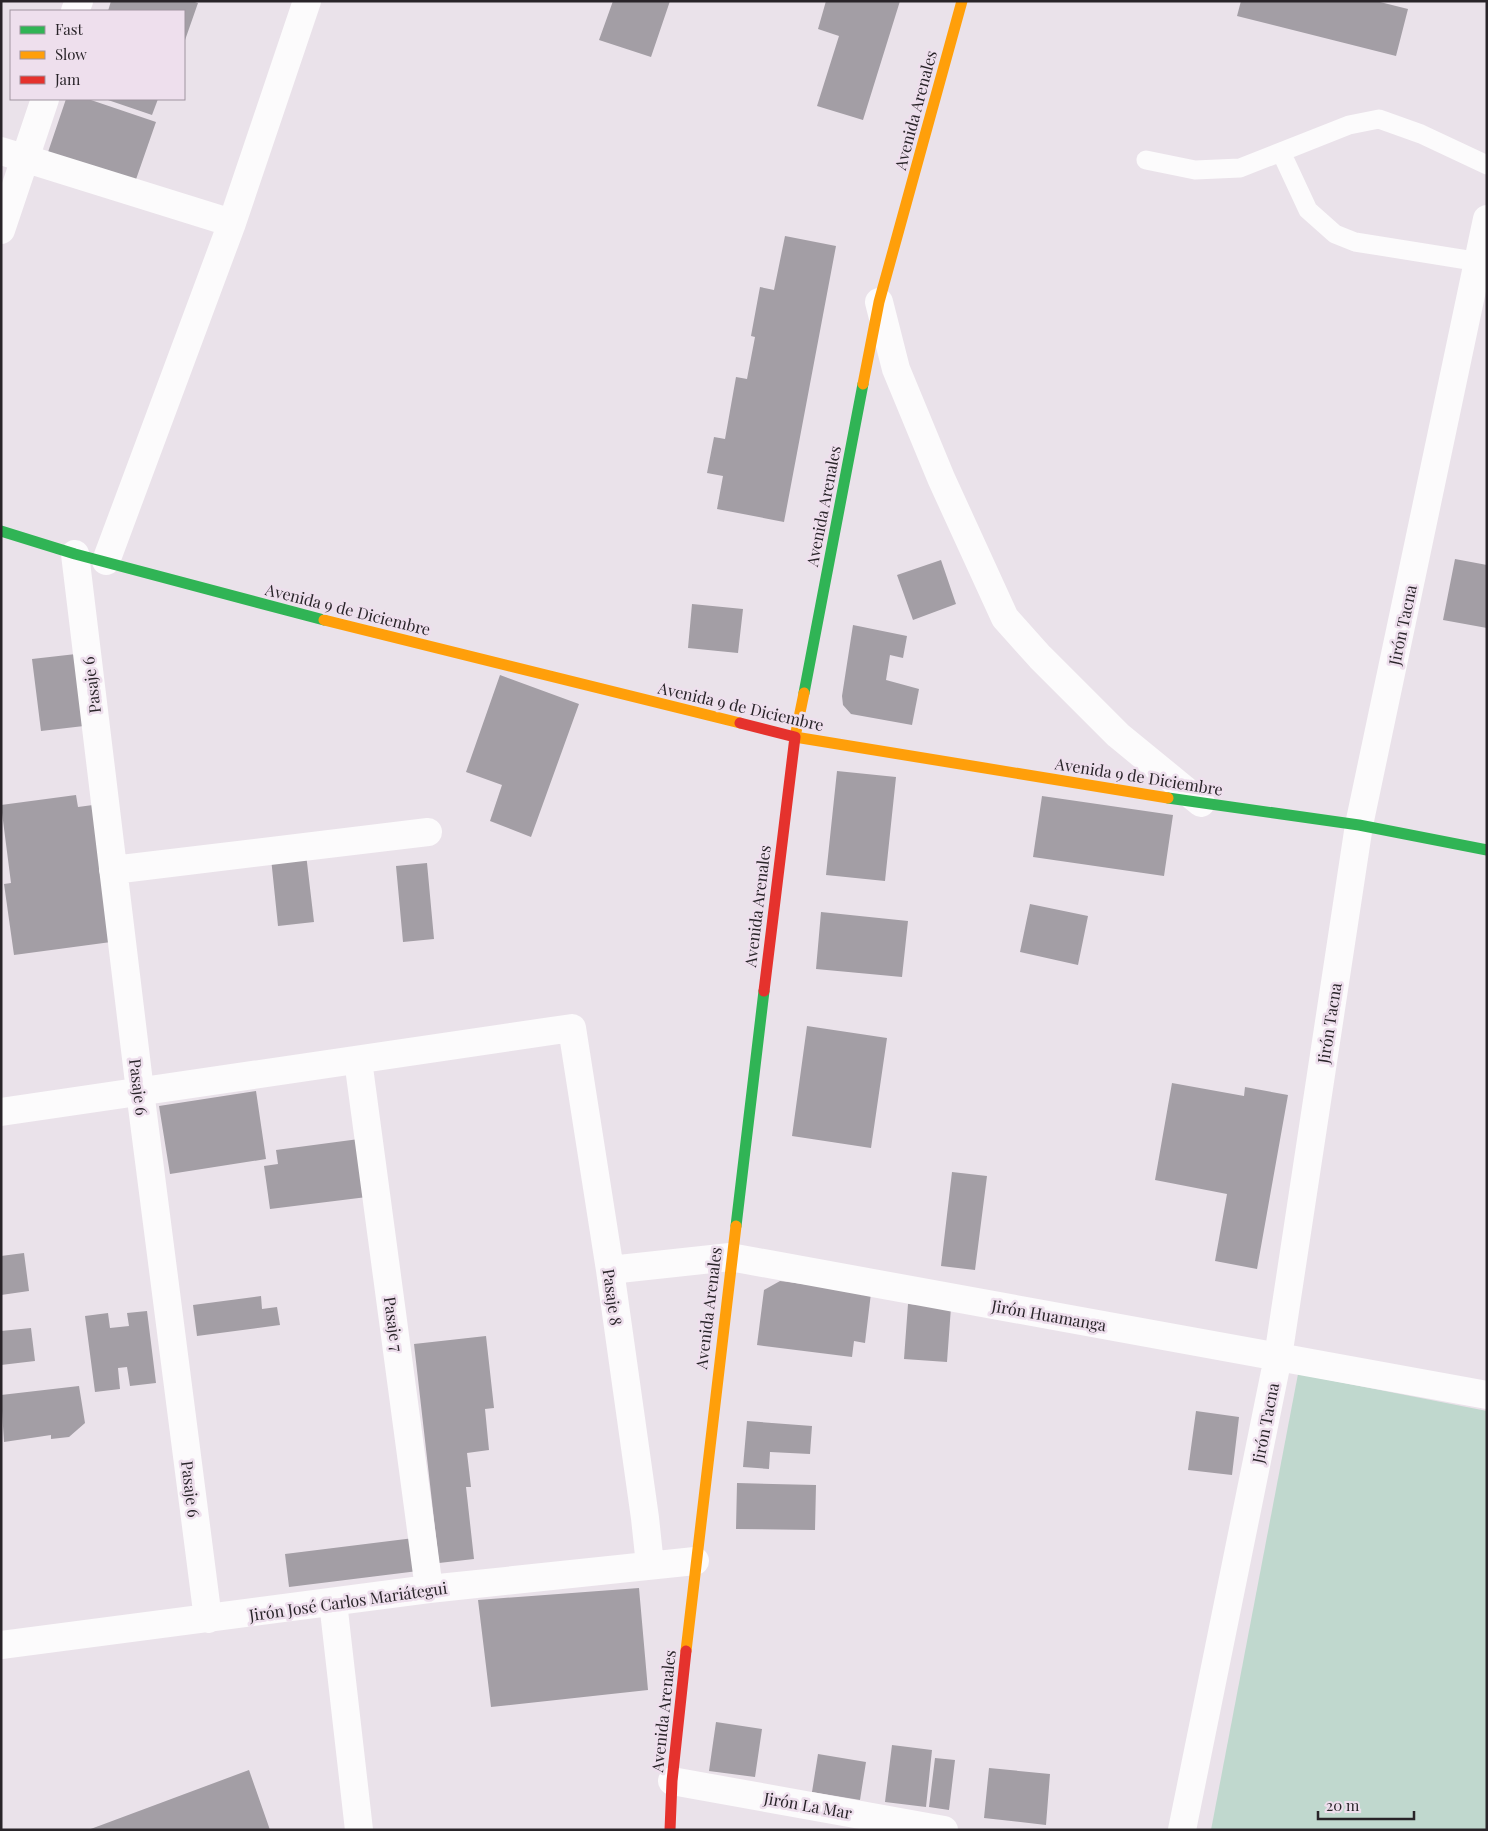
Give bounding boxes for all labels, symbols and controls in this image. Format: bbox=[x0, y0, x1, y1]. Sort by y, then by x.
legend bbox=[10, 10, 185, 100]
text: Fast bbox=[55, 19, 84, 39]
text: Slow bbox=[55, 44, 87, 64]
street label: Avenida Arenales bbox=[889, 48, 941, 173]
text: Jam bbox=[54, 69, 81, 89]
street label: Avenida Arenales bbox=[801, 444, 845, 569]
street label: Avenida 9 de Diciembre bbox=[262, 578, 433, 640]
street label: Jirón Tacna bbox=[1383, 583, 1421, 668]
street label: Pasaje 6 bbox=[77, 655, 105, 715]
street label: Avenida 9 de Diciembre bbox=[655, 676, 826, 735]
street label: Avenida 9 de Diciembre bbox=[1053, 752, 1224, 800]
street label: Avenida Arenales bbox=[739, 844, 775, 969]
street label: Jirón Tacna bbox=[1312, 981, 1346, 1066]
street label: Pasaje 6 bbox=[125, 1057, 153, 1117]
street label: Avenida Arenales bbox=[690, 1246, 726, 1371]
street label: Pasaje 8 bbox=[599, 1267, 627, 1327]
street label: Jirón Huamanga bbox=[989, 1294, 1108, 1335]
street label: Pasaje 7 bbox=[380, 1295, 408, 1353]
street label: Jirón Tacna bbox=[1247, 1381, 1283, 1466]
street label: Pasaje 6 bbox=[177, 1459, 205, 1519]
street label: Jirón José Carlos Mariátegui bbox=[247, 1577, 449, 1625]
street label: Avenida Arenales bbox=[646, 1649, 680, 1774]
street label: Jirón La Mar bbox=[761, 1787, 854, 1823]
scale bar bbox=[1318, 1788, 1414, 1820]
text: 20 m bbox=[1326, 1795, 1360, 1815]

